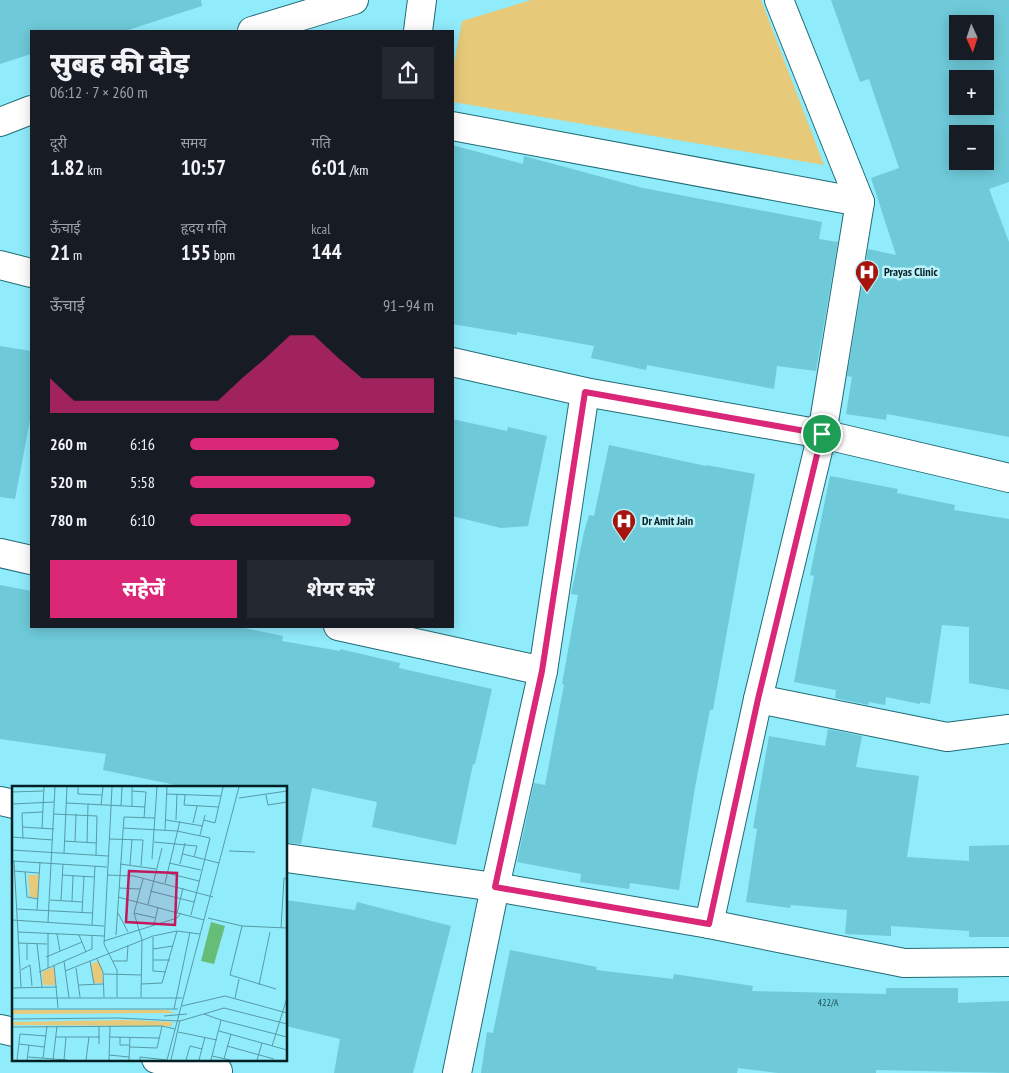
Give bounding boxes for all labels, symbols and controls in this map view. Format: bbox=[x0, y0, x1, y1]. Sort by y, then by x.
north arrow bbox=[949, 15, 994, 60]
map controls bbox=[949, 15, 994, 170]
text: सुबह की दौड़ bbox=[50, 44, 190, 81]
button: share bbox=[382, 47, 434, 99]
button: + bbox=[949, 70, 994, 115]
text: 06:12 · 7 × 260 m bbox=[50, 82, 148, 102]
button: − bbox=[949, 125, 994, 170]
text: दूरी bbox=[50, 134, 67, 152]
text: समय bbox=[181, 134, 207, 152]
text: गति bbox=[311, 134, 331, 152]
text: 1.82 bbox=[50, 154, 85, 181]
text: 10:57 bbox=[181, 154, 226, 181]
text: 6:01 bbox=[311, 154, 347, 181]
text: km bbox=[85, 161, 102, 179]
text: /km bbox=[347, 161, 368, 179]
text: ऊँचाई bbox=[50, 219, 80, 237]
text: हृदय गति bbox=[181, 219, 226, 237]
text: kcal bbox=[311, 220, 330, 238]
text: 144 bbox=[311, 238, 341, 265]
text: 21 bbox=[50, 239, 70, 266]
text: 155 bbox=[181, 239, 211, 266]
text: m bbox=[70, 246, 82, 264]
text: bpm bbox=[211, 246, 235, 264]
hospital icon: Prayas Clinic bbox=[854, 259, 880, 293]
place label: Prayas Clinic bbox=[884, 264, 938, 279]
text: ऊँचाई bbox=[50, 295, 85, 315]
text: 91–94 m bbox=[383, 295, 434, 315]
pin bbox=[801, 413, 843, 455]
icon: arrive bbox=[808, 420, 836, 448]
text: 260 m bbox=[50, 434, 87, 454]
text: 6:16 bbox=[130, 434, 155, 454]
text: 520 m bbox=[50, 472, 87, 492]
text: 5:58 bbox=[130, 472, 155, 492]
hospital icon: Dr Amit Jain bbox=[611, 508, 637, 542]
text: 780 m bbox=[50, 510, 87, 530]
text: 6:10 bbox=[130, 510, 155, 530]
place label: Dr Amit Jain bbox=[642, 513, 693, 528]
button: सहेजें bbox=[50, 560, 237, 618]
button: शेयर करें bbox=[247, 560, 434, 618]
inset map bbox=[12, 786, 288, 1060]
house number: 422/A bbox=[817, 996, 839, 1009]

